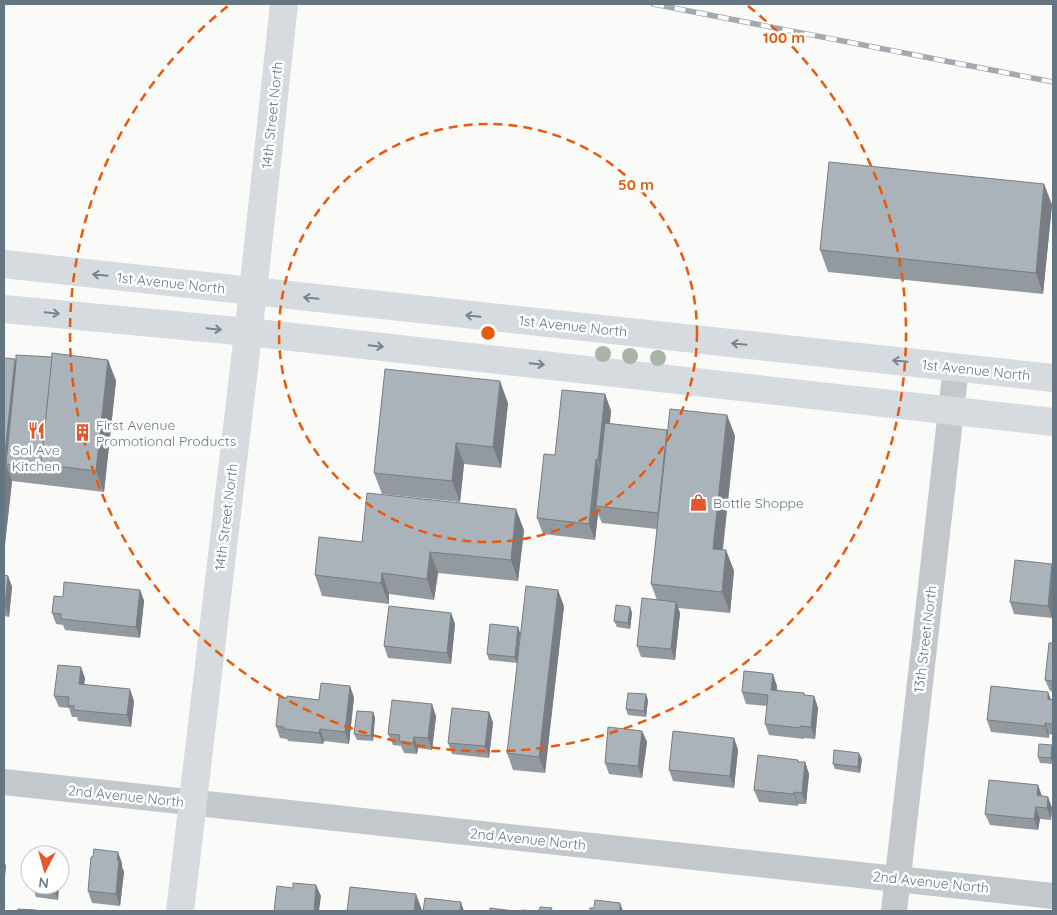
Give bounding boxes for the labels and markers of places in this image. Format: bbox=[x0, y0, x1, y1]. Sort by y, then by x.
centre of rings bbox=[479, 324, 497, 342]
place label: First Avenue Promotional Products bbox=[96, 416, 236, 450]
restaurant icon: Sol Ave Kitchen bbox=[26, 420, 46, 440]
building icon: First Avenue Promotional Products bbox=[72, 423, 92, 443]
place label: Sol Ave Kitchen bbox=[12, 441, 60, 475]
shop icon: Bottle Shoppe bbox=[689, 493, 709, 513]
place label: Bottle Shoppe bbox=[713, 494, 804, 512]

